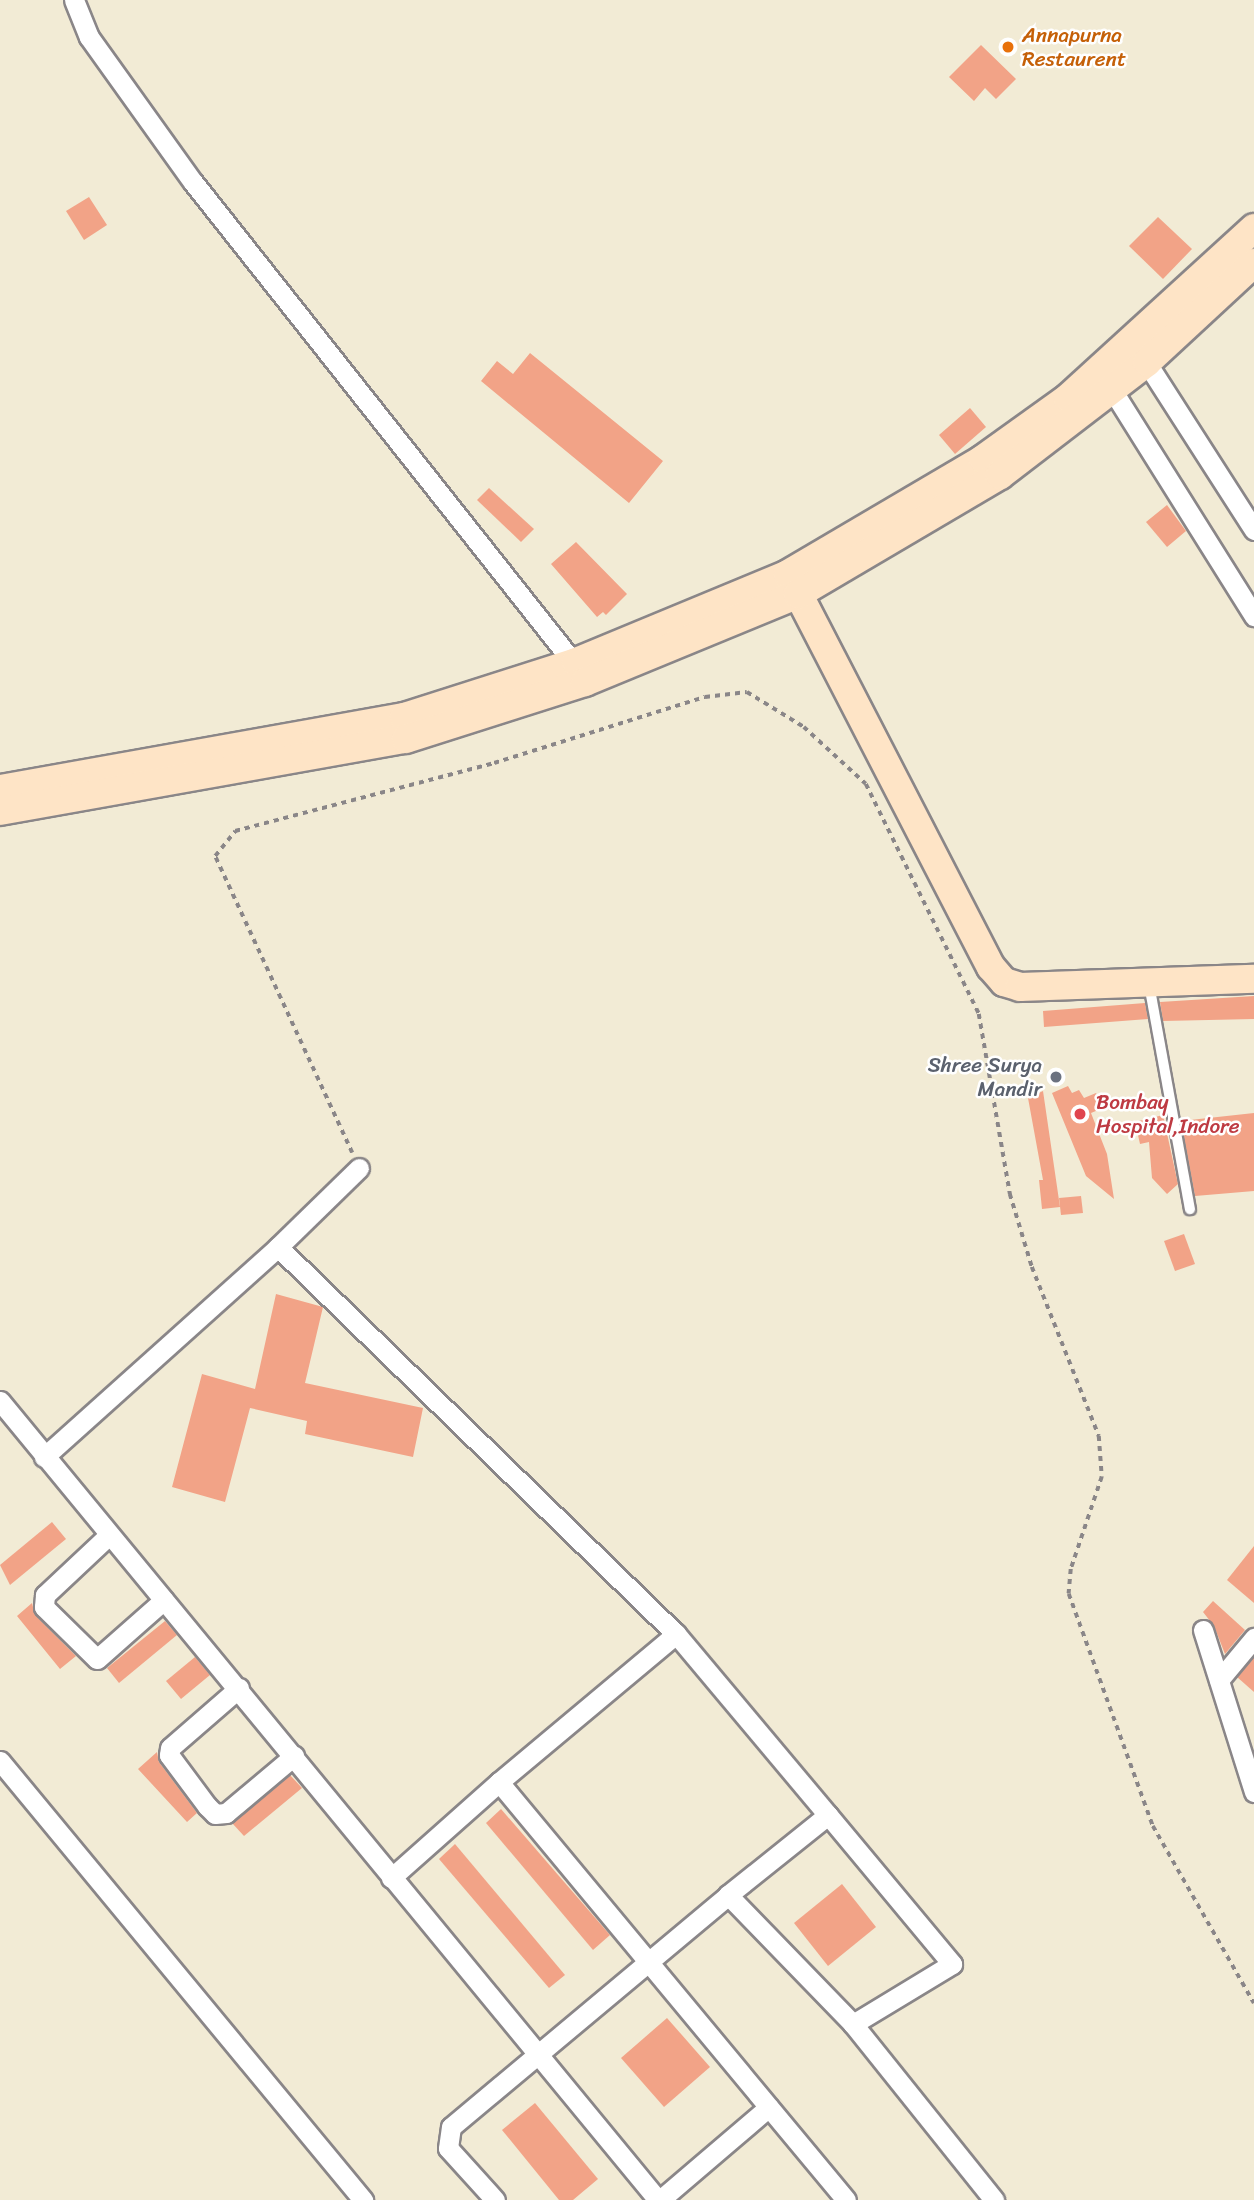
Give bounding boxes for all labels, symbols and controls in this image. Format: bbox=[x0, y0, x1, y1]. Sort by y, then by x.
place label: Annapurna Restaurent bbox=[1022, 22, 1126, 72]
marker: Annapurna Restaurent bbox=[1000, 39, 1016, 55]
place label: Shree Surya Mandir bbox=[928, 1052, 1042, 1102]
marker: Shree Surya Mandir bbox=[1048, 1069, 1064, 1085]
place label: Bombay Hospital,Indore bbox=[1096, 1089, 1239, 1139]
marker: Bombay Hospital,Indore bbox=[1070, 1104, 1090, 1124]

